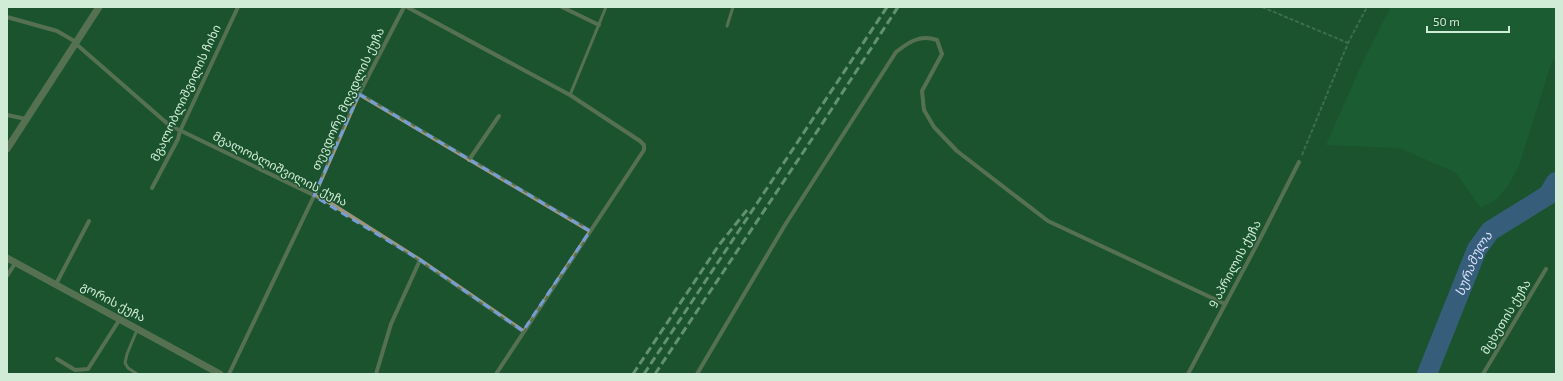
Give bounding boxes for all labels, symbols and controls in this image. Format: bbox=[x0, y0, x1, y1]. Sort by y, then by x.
scale bar bbox=[1427, 8, 1509, 34]
text: 50 m bbox=[1433, 14, 1460, 28]
street label: მგალობლიშვილის ჩიხი bbox=[147, 22, 225, 164]
street label: თევდორე მღვდლის ქუჩა bbox=[308, 25, 388, 173]
street label: მგალობლიშვილის ქუჩა bbox=[210, 128, 350, 210]
street label: 9 აპრილის ქუჩა bbox=[1205, 217, 1265, 311]
water label: სურამულა bbox=[1451, 227, 1496, 298]
street label: მცხეთის ქუჩა bbox=[1477, 277, 1534, 357]
street label: გორის ქუჩა bbox=[78, 278, 148, 325]

